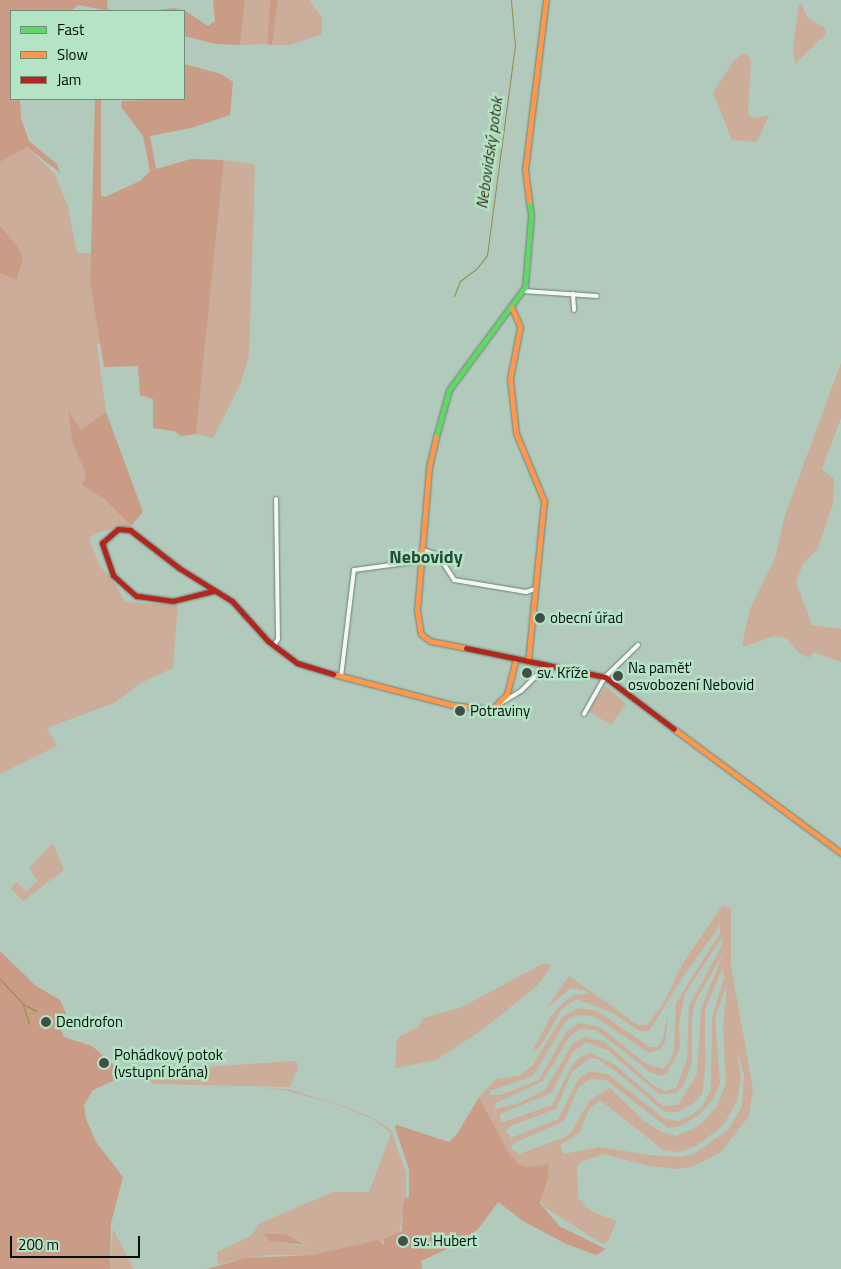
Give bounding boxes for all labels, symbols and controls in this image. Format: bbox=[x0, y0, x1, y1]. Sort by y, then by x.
legend bbox=[10, 10, 185, 100]
text: Fast bbox=[57, 18, 84, 41]
text: Slow bbox=[57, 43, 88, 66]
text: Jam bbox=[57, 68, 81, 91]
water label: Nebovidský potok bbox=[472, 96, 506, 210]
district label: Nebovidy bbox=[389, 546, 463, 568]
place label: obecní úřad bbox=[550, 609, 623, 627]
marker: obecní úřad bbox=[534, 612, 546, 624]
place label: Na paměť osvobození Nebovid bbox=[628, 658, 754, 693]
place label: sv. Kříže bbox=[537, 664, 588, 682]
marker: sv. Kříže bbox=[521, 667, 533, 679]
marker: Na paměť osvobození Nebovid bbox=[612, 670, 624, 682]
place label: Potraviny bbox=[470, 702, 530, 720]
marker: Potraviny bbox=[454, 705, 466, 717]
place label: Dendrofon bbox=[56, 1013, 123, 1031]
marker: Dendrofon bbox=[40, 1016, 52, 1028]
place label: Pohádkový potok (vstupní brána) bbox=[114, 1045, 223, 1080]
marker: Pohádkový potok (vstupní brána) bbox=[98, 1057, 110, 1069]
scale bar bbox=[12, 1226, 142, 1258]
place label: sv. Hubert bbox=[413, 1232, 477, 1250]
text: 200 m bbox=[18, 1233, 59, 1256]
marker: sv. Hubert bbox=[397, 1235, 409, 1247]

